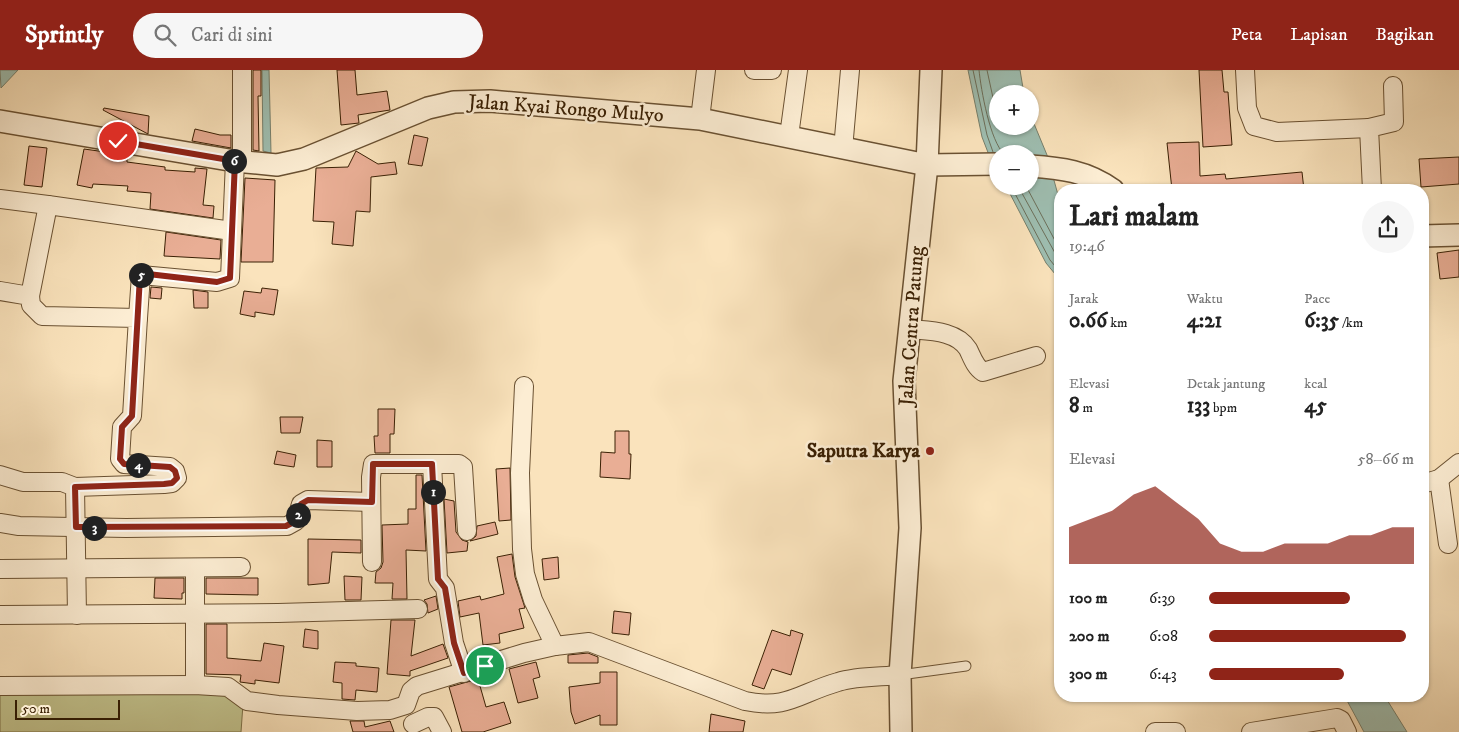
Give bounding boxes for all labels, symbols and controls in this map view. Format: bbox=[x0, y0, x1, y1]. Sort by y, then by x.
search box bbox=[133, 13, 483, 58]
text: Sprintly bbox=[25, 20, 103, 50]
icon: search bbox=[151, 21, 179, 49]
text: Cari di sini bbox=[191, 24, 272, 47]
text: Peta bbox=[1231, 24, 1262, 46]
text: Lapisan bbox=[1290, 24, 1348, 46]
text: Bagikan bbox=[1376, 24, 1434, 46]
map controls bbox=[989, 85, 1039, 195]
button: + bbox=[989, 85, 1039, 135]
street label: Jalan Kyai Rongo Mulyo bbox=[466, 90, 664, 128]
pin bbox=[97, 120, 139, 162]
icon: check bbox=[104, 127, 132, 155]
button: − bbox=[989, 145, 1039, 195]
pin: 6 bbox=[222, 148, 246, 174]
text: 6 bbox=[231, 152, 238, 170]
text: Lari malam bbox=[1069, 199, 1199, 234]
button: share bbox=[1362, 201, 1414, 253]
text: 19:46 bbox=[1069, 236, 1105, 256]
street label: Jalan Centra Patung bbox=[894, 245, 930, 409]
pin: 5 bbox=[128, 262, 154, 288]
text: 5 bbox=[138, 266, 145, 284]
text: Jarak bbox=[1069, 290, 1098, 308]
text: Waktu bbox=[1187, 290, 1223, 308]
text: Pace bbox=[1304, 290, 1330, 308]
text: 0.66 bbox=[1069, 308, 1107, 334]
text: 4:21 bbox=[1187, 308, 1222, 334]
text: 6:35 bbox=[1304, 308, 1339, 334]
text: km bbox=[1107, 314, 1128, 332]
text: /km bbox=[1339, 314, 1363, 332]
text: Elevasi bbox=[1069, 375, 1109, 393]
text: Detak jantung bbox=[1187, 375, 1265, 393]
text: kcal bbox=[1304, 375, 1327, 393]
text: 8 bbox=[1069, 393, 1080, 419]
text: 133 bbox=[1187, 393, 1210, 419]
text: 45 bbox=[1304, 393, 1327, 419]
text: m bbox=[1080, 399, 1093, 417]
text: bpm bbox=[1210, 399, 1237, 417]
place label: Saputra Karya bbox=[807, 439, 920, 464]
marker: Saputra Karya bbox=[924, 445, 936, 457]
text: Elevasi bbox=[1069, 449, 1115, 469]
text: 58–66 m bbox=[1358, 449, 1414, 469]
pin: 4 bbox=[126, 452, 150, 478]
text: 4 bbox=[134, 456, 143, 474]
pin: 1 bbox=[420, 480, 446, 504]
text: 1 bbox=[431, 483, 436, 501]
pin: 2 bbox=[286, 502, 310, 528]
text: 2 bbox=[295, 506, 302, 524]
pin: 3 bbox=[82, 516, 106, 540]
text: 3 bbox=[92, 519, 97, 537]
text: 100 m bbox=[1069, 588, 1108, 608]
text: 6:39 bbox=[1149, 588, 1175, 608]
text: 200 m bbox=[1069, 626, 1110, 646]
text: 6:08 bbox=[1149, 626, 1178, 646]
pin bbox=[464, 645, 506, 687]
icon: arrive bbox=[471, 652, 499, 680]
text: 300 m bbox=[1069, 664, 1108, 684]
text: 6:43 bbox=[1149, 664, 1177, 684]
scale bar bbox=[15, 697, 120, 720]
text: 50 m bbox=[22, 700, 50, 718]

